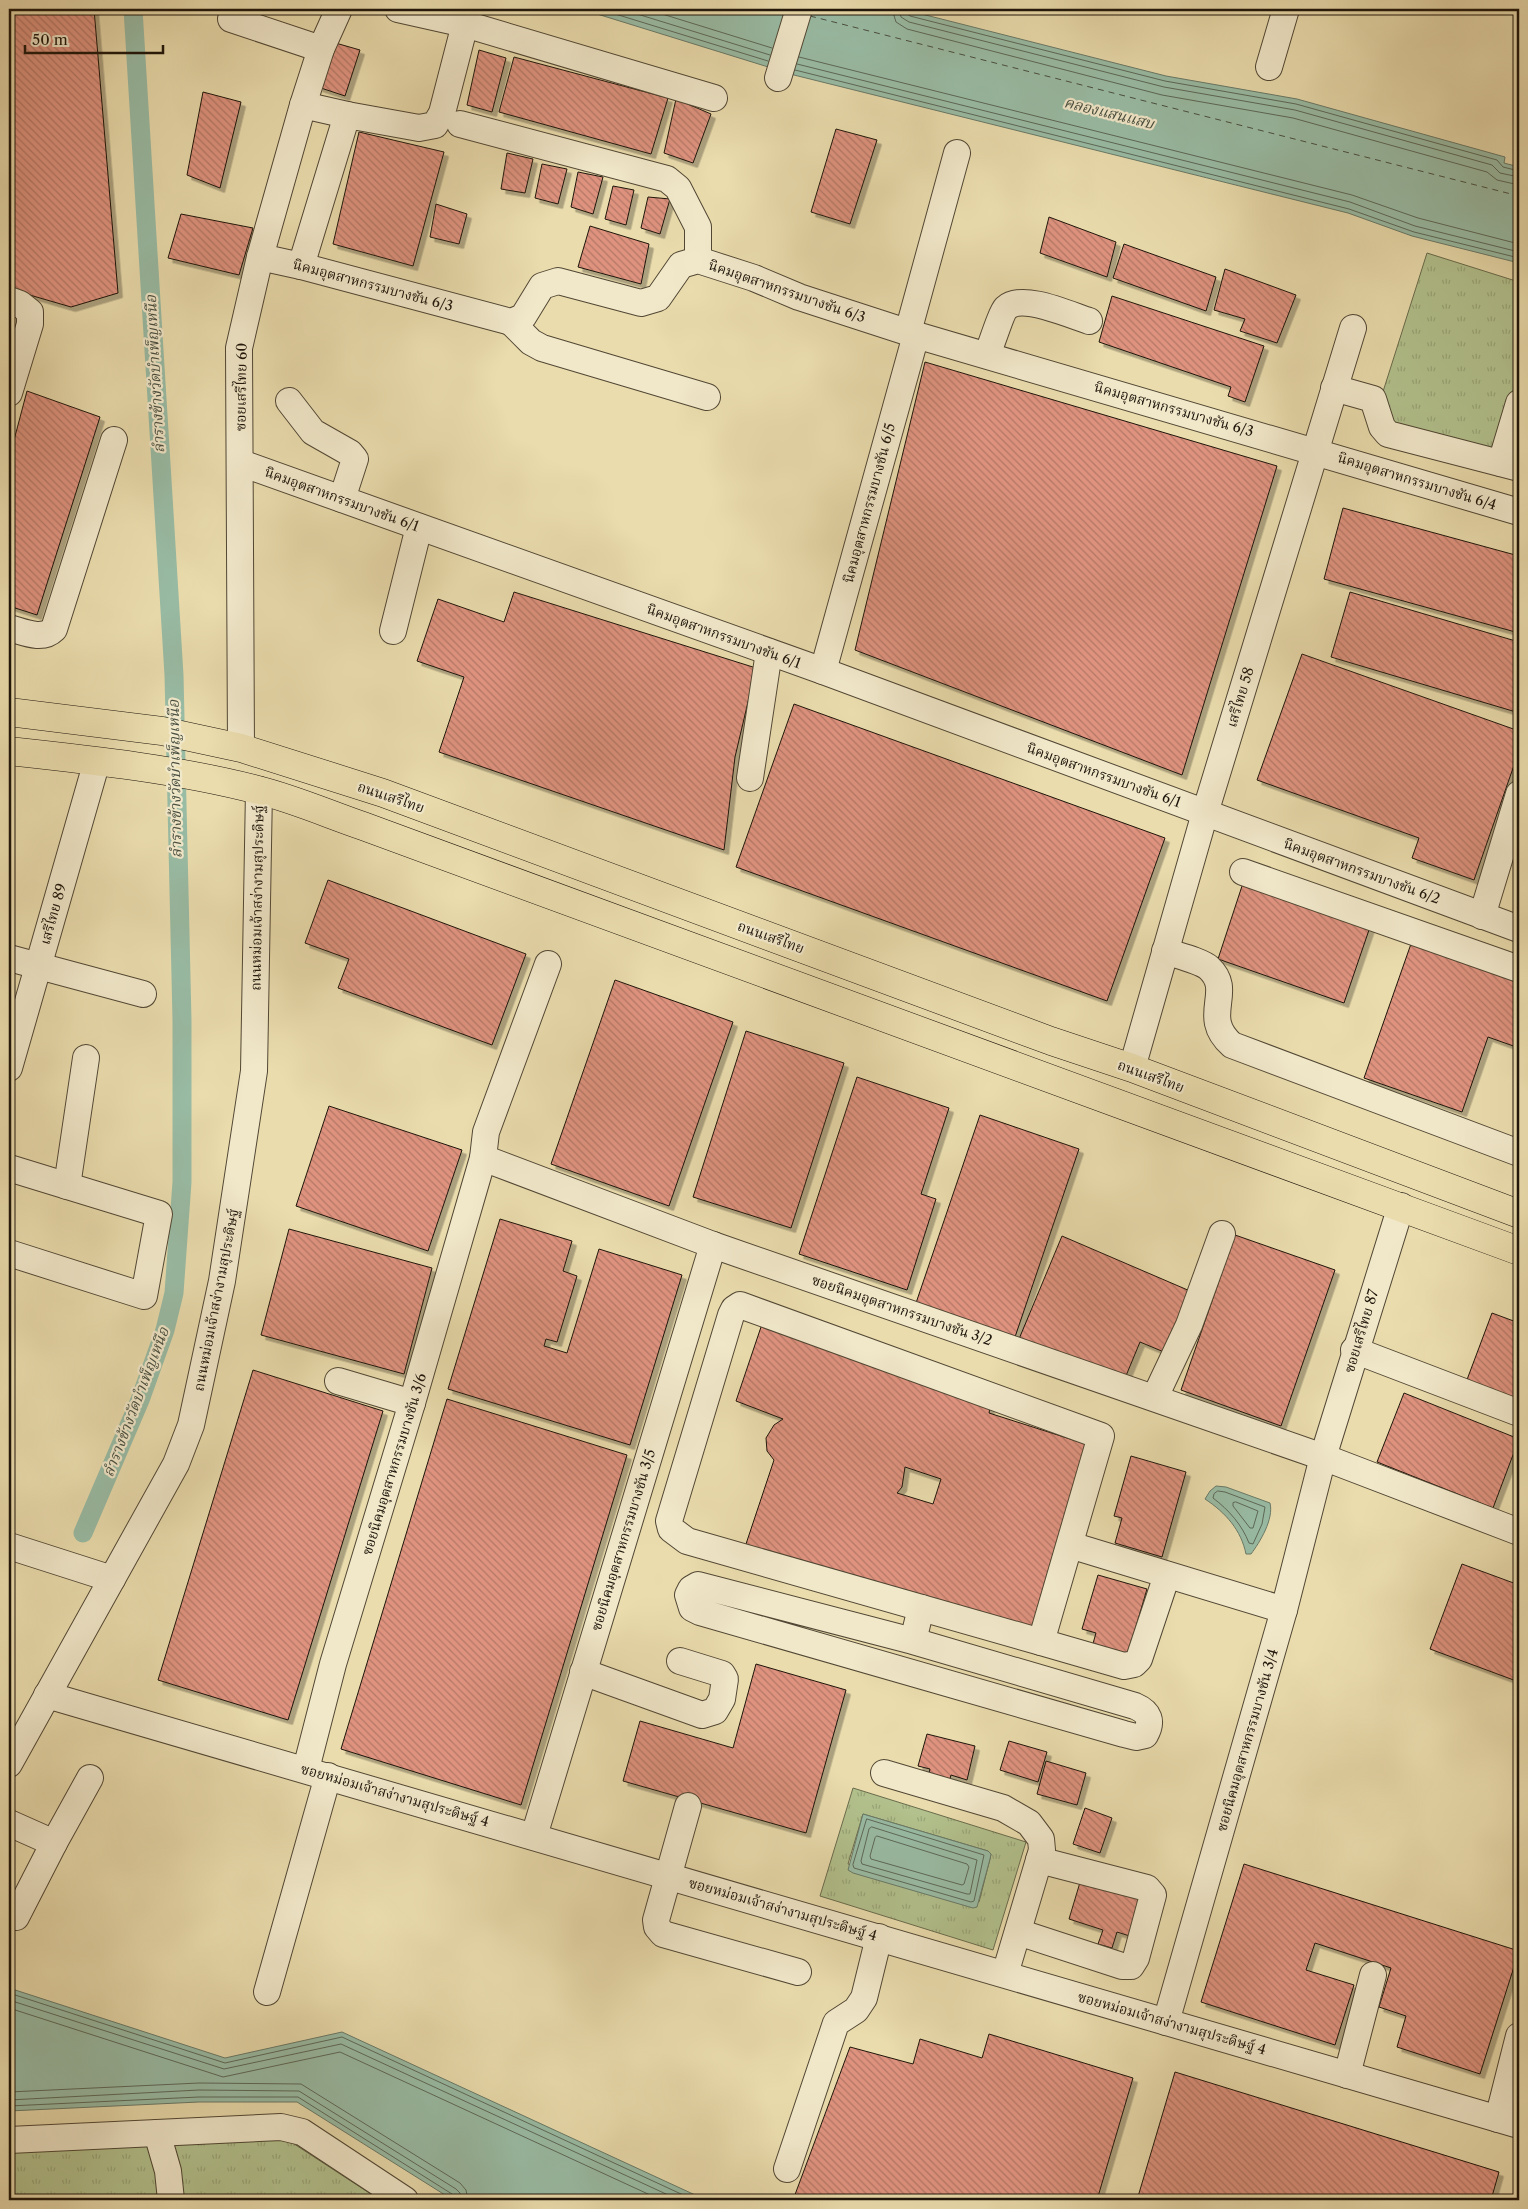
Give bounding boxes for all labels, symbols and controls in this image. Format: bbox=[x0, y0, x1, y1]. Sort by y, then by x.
scale bar bbox=[25, 22, 162, 54]
text: 50 m bbox=[32, 30, 68, 49]
water label: คลองแสนแสบ bbox=[1062, 92, 1158, 133]
street label: นิคมอุตสาหกรรมบางชัน 6/3 bbox=[291, 255, 455, 315]
street label: นิคมอุตสาหกรรมบางชัน 6/3 bbox=[706, 256, 868, 326]
water label: ลำรางข้างวัดบำเพ็ญเหนือ bbox=[141, 293, 168, 454]
street label: ซอยเสรีไทย 60 bbox=[230, 343, 251, 431]
street label: นิคมอุตสาหกรรมบางชัน 6/3 bbox=[1092, 378, 1256, 440]
street label: นิคมอุตสาหกรรมบางชัน 6/5 bbox=[839, 421, 899, 585]
street label: นิคมอุตสาหกรรมบางชัน 6/4 bbox=[1335, 448, 1499, 514]
street label: นิคมอุตสาหกรรมบางชัน 6/1 bbox=[262, 463, 422, 535]
street label: นิคมอุตสาหกรรมบางชัน 6/1 bbox=[644, 600, 804, 672]
street label: เสรีไทย 58 bbox=[1221, 664, 1258, 729]
water label: ลำรางข้างวัดบำเพ็ญเหนือ bbox=[164, 698, 185, 858]
street label: นิคมอุตสาหกรรมบางชัน 6/1 bbox=[1024, 739, 1184, 811]
street label: ถนนเสรีไทย bbox=[355, 776, 427, 817]
street label: ถนนหม่อมเจ้าสง่างามสุประดิษฐ์ bbox=[246, 805, 268, 991]
street label: นิคมอุตสาหกรรมบางชัน 6/2 bbox=[1281, 834, 1443, 908]
street label: เสรีไทย 89 bbox=[35, 881, 70, 947]
street label: ถนนเสรีไทย bbox=[735, 916, 807, 957]
street label: ถนนเสรีไทย bbox=[1115, 1055, 1187, 1096]
street label: ถนนหม่อมเจ้าสง่างามสุประดิษฐ์ bbox=[189, 1207, 243, 1393]
street label: ซอยนิคมอุตสาหกรรมบางชัน 3/2 bbox=[809, 1271, 995, 1349]
street label: ซอยเสรีไทย 87 bbox=[1339, 1287, 1382, 1375]
water label: ลำรางข้างวัดบำเพ็ญเหนือ bbox=[98, 1323, 173, 1479]
street label: ซอยนิคมอุตสาหกรรมบางชัน 3/6 bbox=[358, 1371, 430, 1557]
street label: ซอยนิคมอุตสาหกรรมบางชัน 3/5 bbox=[587, 1447, 659, 1633]
street label: ซอยนิคมอุตสาหกรรมบางชัน 3/4 bbox=[1212, 1647, 1282, 1833]
street label: ซอยหม่อมเจ้าสง่างามสุประดิษฐ์ 4 bbox=[299, 1759, 491, 1831]
street label: ซอยหม่อมเจ้าสง่างามสุประดิษฐ์ 4 bbox=[687, 1873, 879, 1945]
street label: ซอยหม่อมเจ้าสง่างามสุประดิษฐ์ 4 bbox=[1076, 1987, 1268, 2059]

